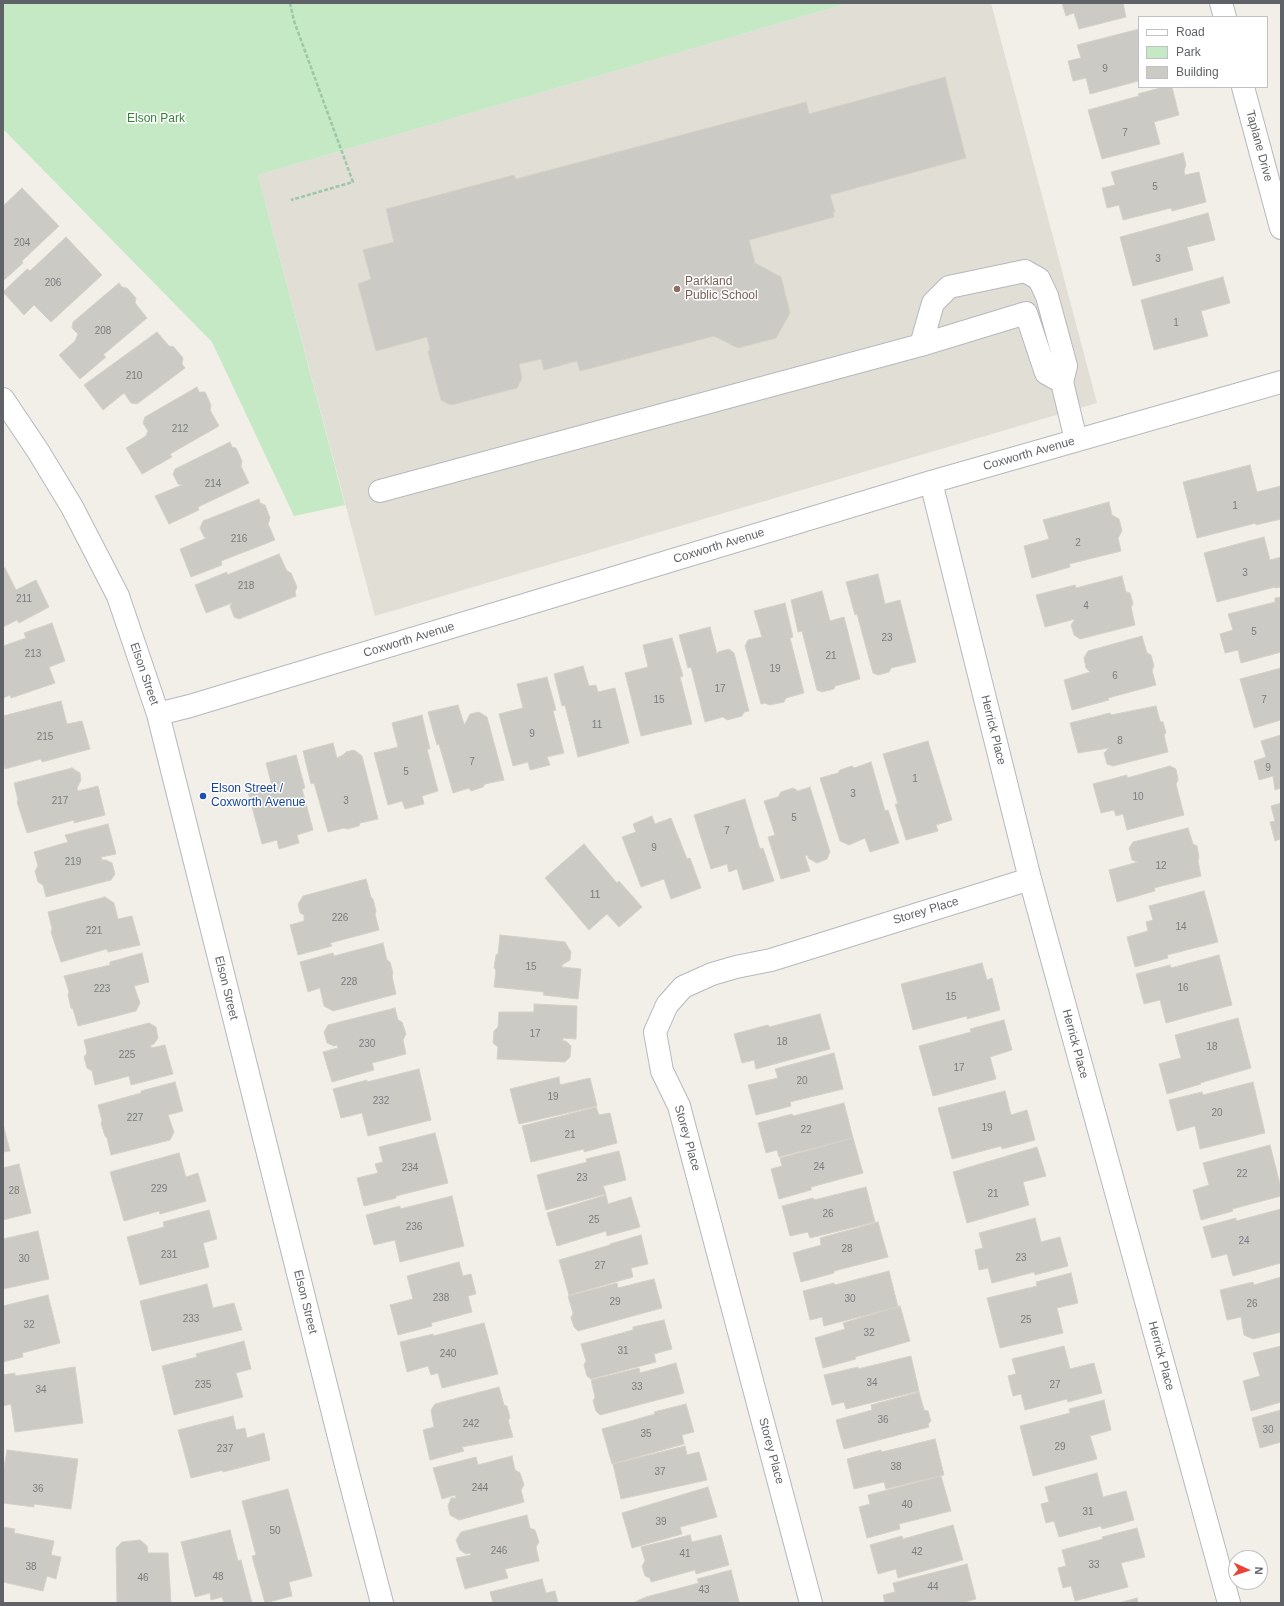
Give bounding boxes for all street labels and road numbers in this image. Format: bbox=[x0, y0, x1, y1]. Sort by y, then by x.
street label: Taplane Drive bbox=[1243, 109, 1275, 183]
street label: Coxworth Avenue bbox=[982, 434, 1076, 474]
street label: Coxworth Avenue bbox=[672, 525, 766, 567]
street label: Coxworth Avenue bbox=[362, 619, 456, 661]
street label: Elson Street bbox=[127, 641, 161, 707]
street label: Herrick Place bbox=[977, 694, 1009, 766]
street label: Storey Place bbox=[891, 894, 961, 928]
street label: Elson Street bbox=[211, 955, 241, 1021]
street label: Herrick Place bbox=[1059, 1008, 1091, 1080]
street label: Storey Place bbox=[671, 1103, 703, 1173]
street label: Elson Street bbox=[290, 1269, 320, 1335]
street label: Herrick Place bbox=[1145, 1320, 1177, 1392]
street label: Storey Place bbox=[755, 1416, 787, 1486]

